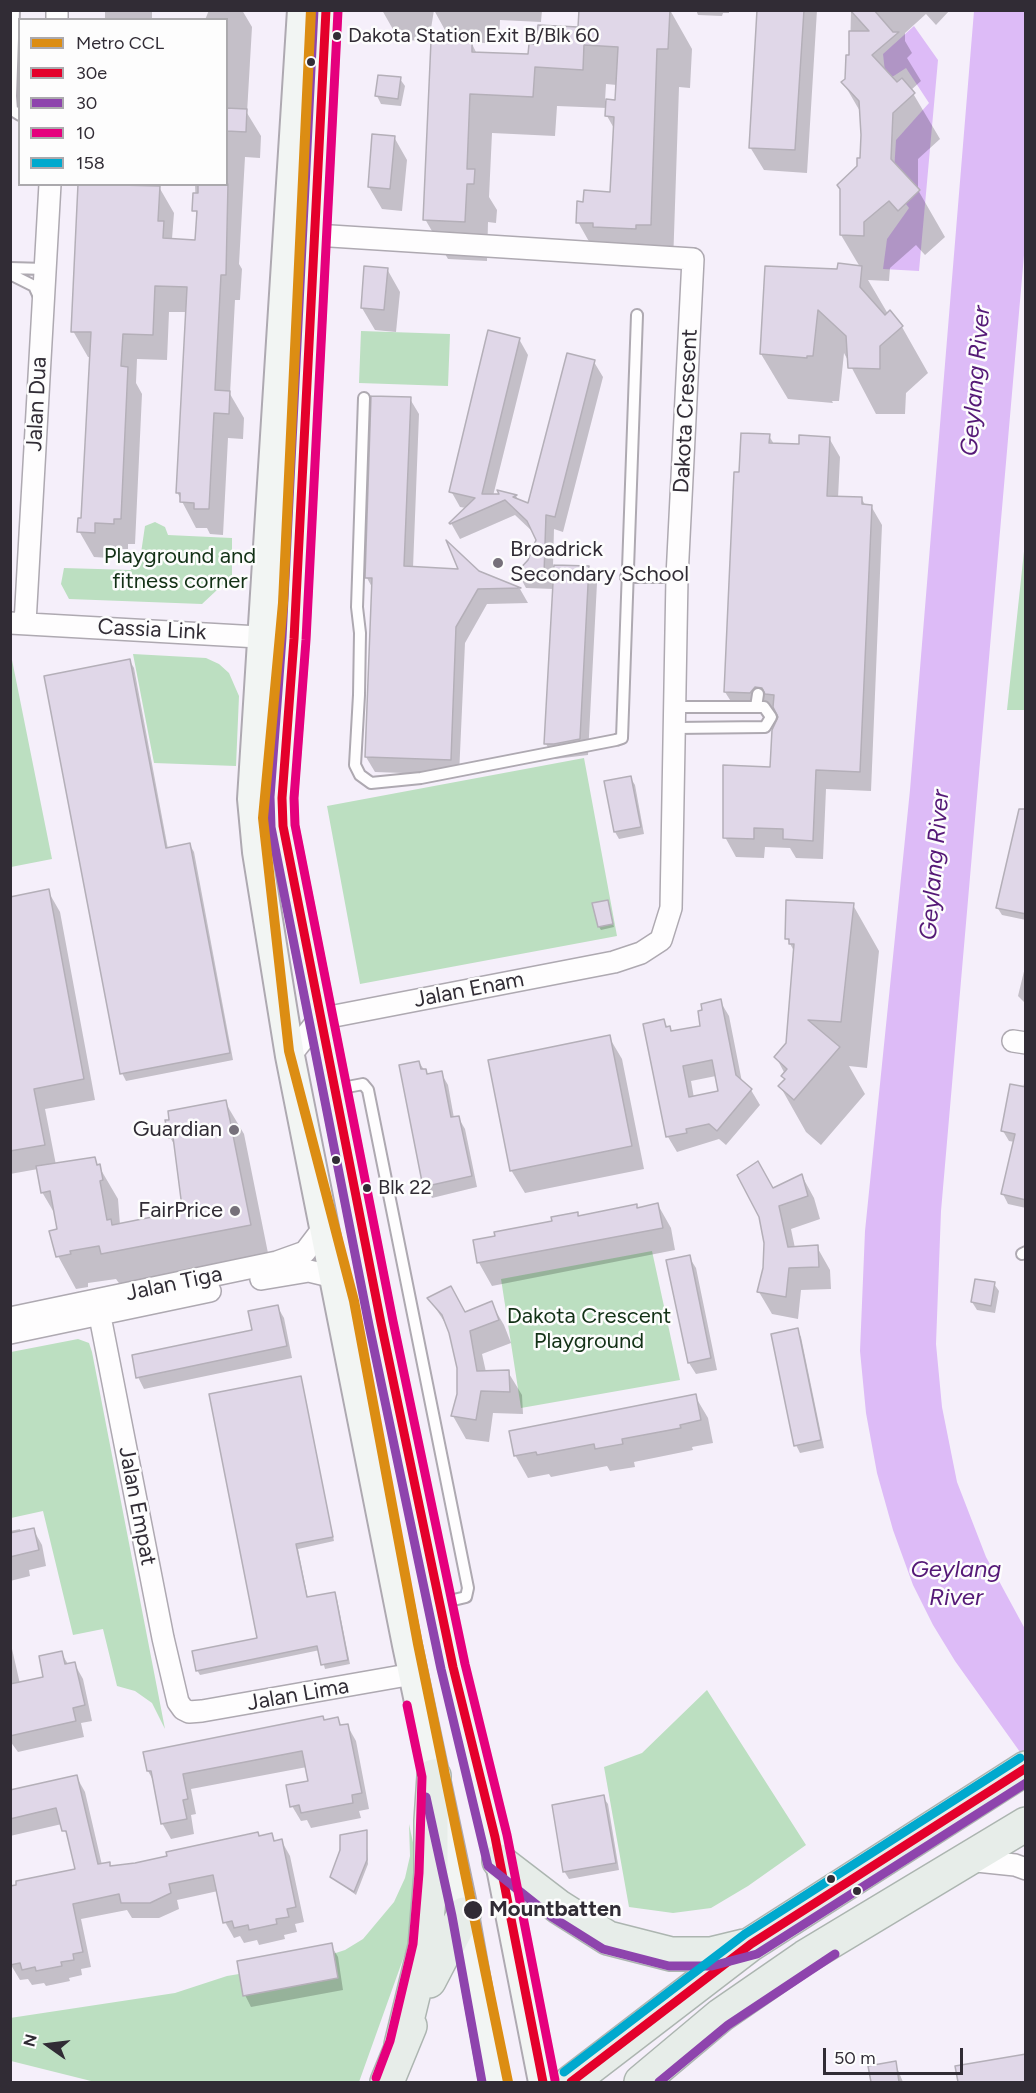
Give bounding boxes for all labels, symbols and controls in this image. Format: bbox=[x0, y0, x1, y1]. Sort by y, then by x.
legend bbox=[18, 18, 228, 186]
place label: Dakota Station Exit B/Blk 60 bbox=[348, 24, 599, 48]
marker: Dakota Station Exit B/Blk 60 bbox=[331, 30, 343, 42]
text: Metro CCL bbox=[76, 32, 164, 54]
unlabelled marker bbox=[305, 56, 317, 68]
text: 30e bbox=[76, 62, 107, 84]
text: 30 bbox=[76, 92, 97, 114]
text: 10 bbox=[76, 122, 95, 144]
text: 158 bbox=[76, 152, 105, 174]
water label: Geylang River bbox=[955, 305, 997, 457]
street label: Dakota Crescent bbox=[669, 328, 703, 494]
street label: Jalan Dua bbox=[21, 356, 53, 452]
place label: Broadrick Secondary School bbox=[510, 537, 689, 588]
park label: Playground and fitness corner bbox=[104, 544, 256, 596]
marker: Broadrick Secondary School bbox=[491, 556, 505, 570]
street label: Cassia Link bbox=[97, 614, 207, 646]
water label: Geylang River bbox=[914, 789, 956, 941]
street label: Jalan Enam bbox=[412, 966, 526, 1014]
place label: Guardian bbox=[133, 1117, 222, 1143]
marker: Guardian bbox=[227, 1123, 241, 1137]
unlabelled marker bbox=[330, 1154, 342, 1166]
place label: Blk 22 bbox=[378, 1176, 432, 1200]
marker: Blk 22 bbox=[361, 1182, 373, 1194]
place label: FairPrice bbox=[138, 1198, 223, 1224]
marker: FairPrice bbox=[228, 1204, 242, 1218]
street label: Jalan Tiga bbox=[123, 1261, 225, 1307]
park label: Dakota Crescent Playground bbox=[507, 1304, 671, 1356]
street label: Jalan Empat bbox=[113, 1444, 161, 1568]
water label: Geylang River bbox=[911, 1556, 1001, 1612]
street label: Jalan Lima bbox=[245, 1673, 351, 1717]
unlabelled marker bbox=[825, 1873, 837, 1885]
unlabelled marker bbox=[851, 1885, 863, 1897]
place label: Mountbatten bbox=[489, 1897, 621, 1923]
marker: Mountbatten bbox=[462, 1899, 484, 1921]
north arrow bbox=[18, 2015, 78, 2075]
text: N bbox=[19, 2032, 41, 2049]
scale bar bbox=[826, 2036, 966, 2074]
text: 50 m bbox=[834, 2047, 876, 2069]

